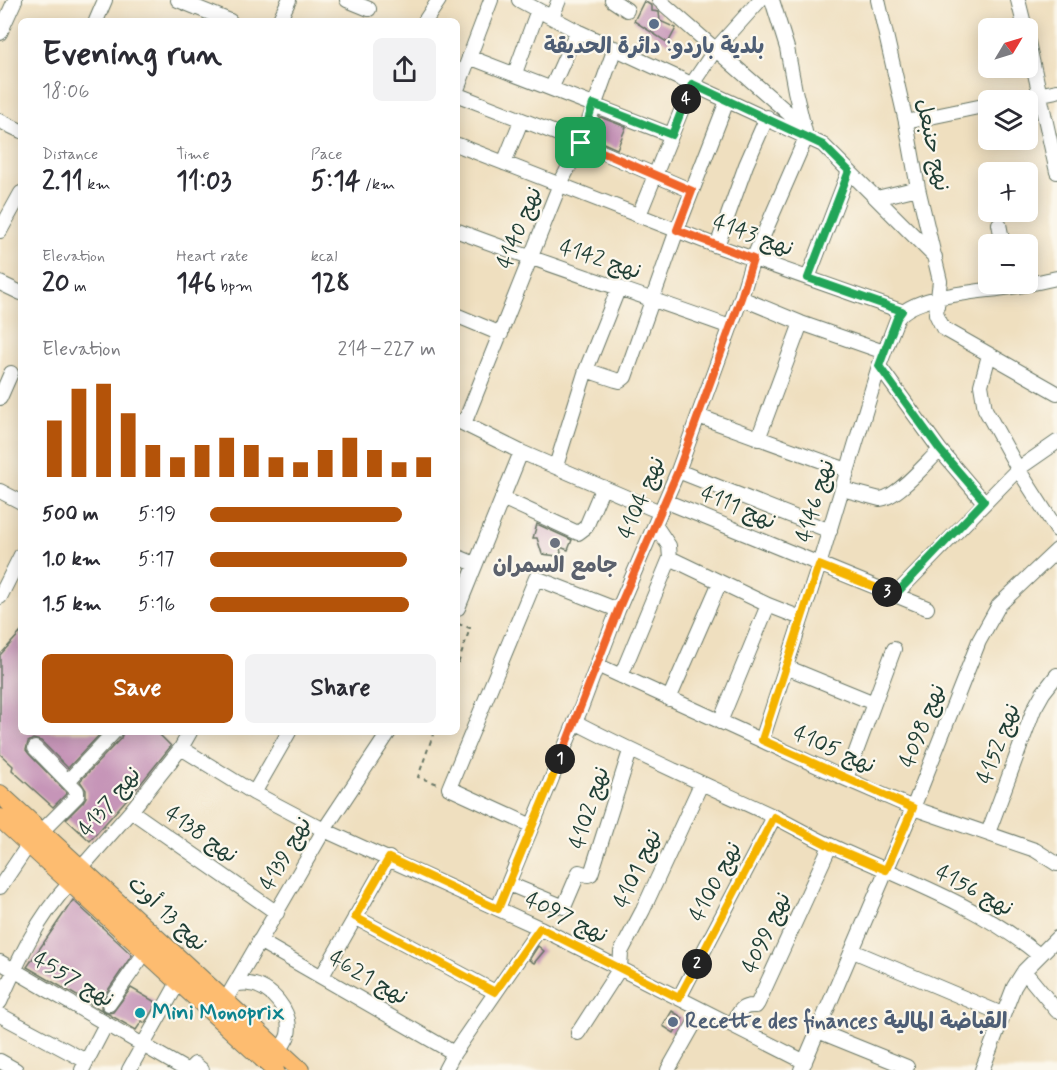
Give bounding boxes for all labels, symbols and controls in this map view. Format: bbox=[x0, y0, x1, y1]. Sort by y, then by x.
marker: بلدية باردو: دائرة الحديقة bbox=[647, 17, 661, 31]
north arrow bbox=[978, 18, 1038, 78]
map controls bbox=[978, 18, 1038, 294]
text: Evening run bbox=[42, 33, 222, 77]
place label: بلدية باردو: دائرة الحديقة bbox=[544, 33, 764, 61]
button: share bbox=[373, 38, 436, 101]
text: 18:06 bbox=[42, 78, 89, 105]
pin: 4 bbox=[671, 84, 701, 114]
text: 4 bbox=[681, 88, 691, 109]
button: layers bbox=[978, 90, 1038, 150]
street label: نهج حنبعل bbox=[909, 96, 955, 194]
pin bbox=[555, 117, 606, 168]
icon: arrive bbox=[564, 126, 597, 159]
text: Distance bbox=[42, 144, 98, 165]
text: Time bbox=[176, 144, 210, 165]
text: Pace bbox=[311, 144, 343, 165]
button: + bbox=[978, 162, 1038, 222]
text: 2.11 bbox=[42, 165, 83, 199]
text: 11:03 bbox=[176, 165, 232, 199]
text: 5:14 bbox=[311, 165, 361, 199]
text: km bbox=[83, 174, 111, 195]
text: /km bbox=[361, 174, 395, 195]
street label: نهج 4140 bbox=[491, 183, 549, 273]
street label: نهج 4143 bbox=[709, 209, 797, 263]
street label: نهج 4142 bbox=[555, 234, 645, 286]
button: − bbox=[978, 234, 1038, 294]
text: Elevation bbox=[42, 246, 105, 267]
text: Heart rate bbox=[176, 246, 248, 267]
text: kcal bbox=[311, 246, 338, 267]
text: 20 bbox=[42, 267, 70, 301]
text: 146 bbox=[176, 267, 216, 301]
text: 128 bbox=[311, 267, 350, 301]
text: m bbox=[70, 276, 87, 297]
text: bpm bbox=[216, 276, 253, 297]
text: Elevation bbox=[42, 336, 121, 363]
text: 214–227 m bbox=[338, 336, 436, 363]
street label: نهج 4104 bbox=[612, 453, 672, 543]
street label: نهج 4146 bbox=[790, 456, 842, 546]
street label: نهج 4111 bbox=[696, 480, 780, 536]
text: 500 m bbox=[42, 501, 99, 528]
text: 5:19 bbox=[138, 501, 176, 528]
marker: جامع السمران bbox=[548, 536, 562, 550]
text: 1.0 km bbox=[42, 546, 101, 573]
text: 5:17 bbox=[138, 546, 174, 573]
place label: جامع السمران bbox=[493, 552, 617, 580]
pin: 3 bbox=[872, 577, 902, 607]
text: 3 bbox=[883, 581, 891, 602]
text: 1.5 km bbox=[42, 591, 102, 618]
text: 5:16 bbox=[138, 591, 175, 618]
button: Save bbox=[42, 654, 233, 723]
button: Share bbox=[245, 654, 436, 723]
street label: نهج 4098 bbox=[894, 680, 952, 772]
street label: نهج 4152 bbox=[971, 700, 1027, 788]
street label: نهج 4105 bbox=[788, 719, 880, 781]
pin: 1 bbox=[545, 744, 575, 774]
text: 1 bbox=[556, 748, 564, 769]
street label: نهج 4137 bbox=[73, 761, 147, 843]
street label: نهج 4102 bbox=[564, 763, 616, 853]
street label: نهج 4138 bbox=[159, 800, 243, 870]
street label: نهج 4139 bbox=[254, 812, 318, 896]
street label: نهج 4101 bbox=[608, 825, 668, 913]
street label: نهج 4100 bbox=[683, 837, 749, 927]
street label: نهج 4156 bbox=[930, 859, 1018, 923]
street label: نهج 13 أوت bbox=[121, 869, 213, 958]
street label: نهج 4097 bbox=[520, 886, 612, 950]
street label: نهج 4099 bbox=[736, 888, 798, 978]
street label: نهج 4621 bbox=[324, 944, 412, 1012]
street label: نهج 4557 bbox=[28, 946, 118, 1014]
pin: 2 bbox=[682, 949, 712, 979]
text: 2 bbox=[693, 953, 701, 974]
place label: Mini Monoprix bbox=[152, 999, 285, 1027]
marker: Mini Monoprix bbox=[133, 1006, 147, 1020]
place label: Recette des finances القباضة المالية bbox=[685, 1008, 1007, 1036]
marker: Recette des finances القباضة المالية bbox=[666, 1015, 680, 1029]

